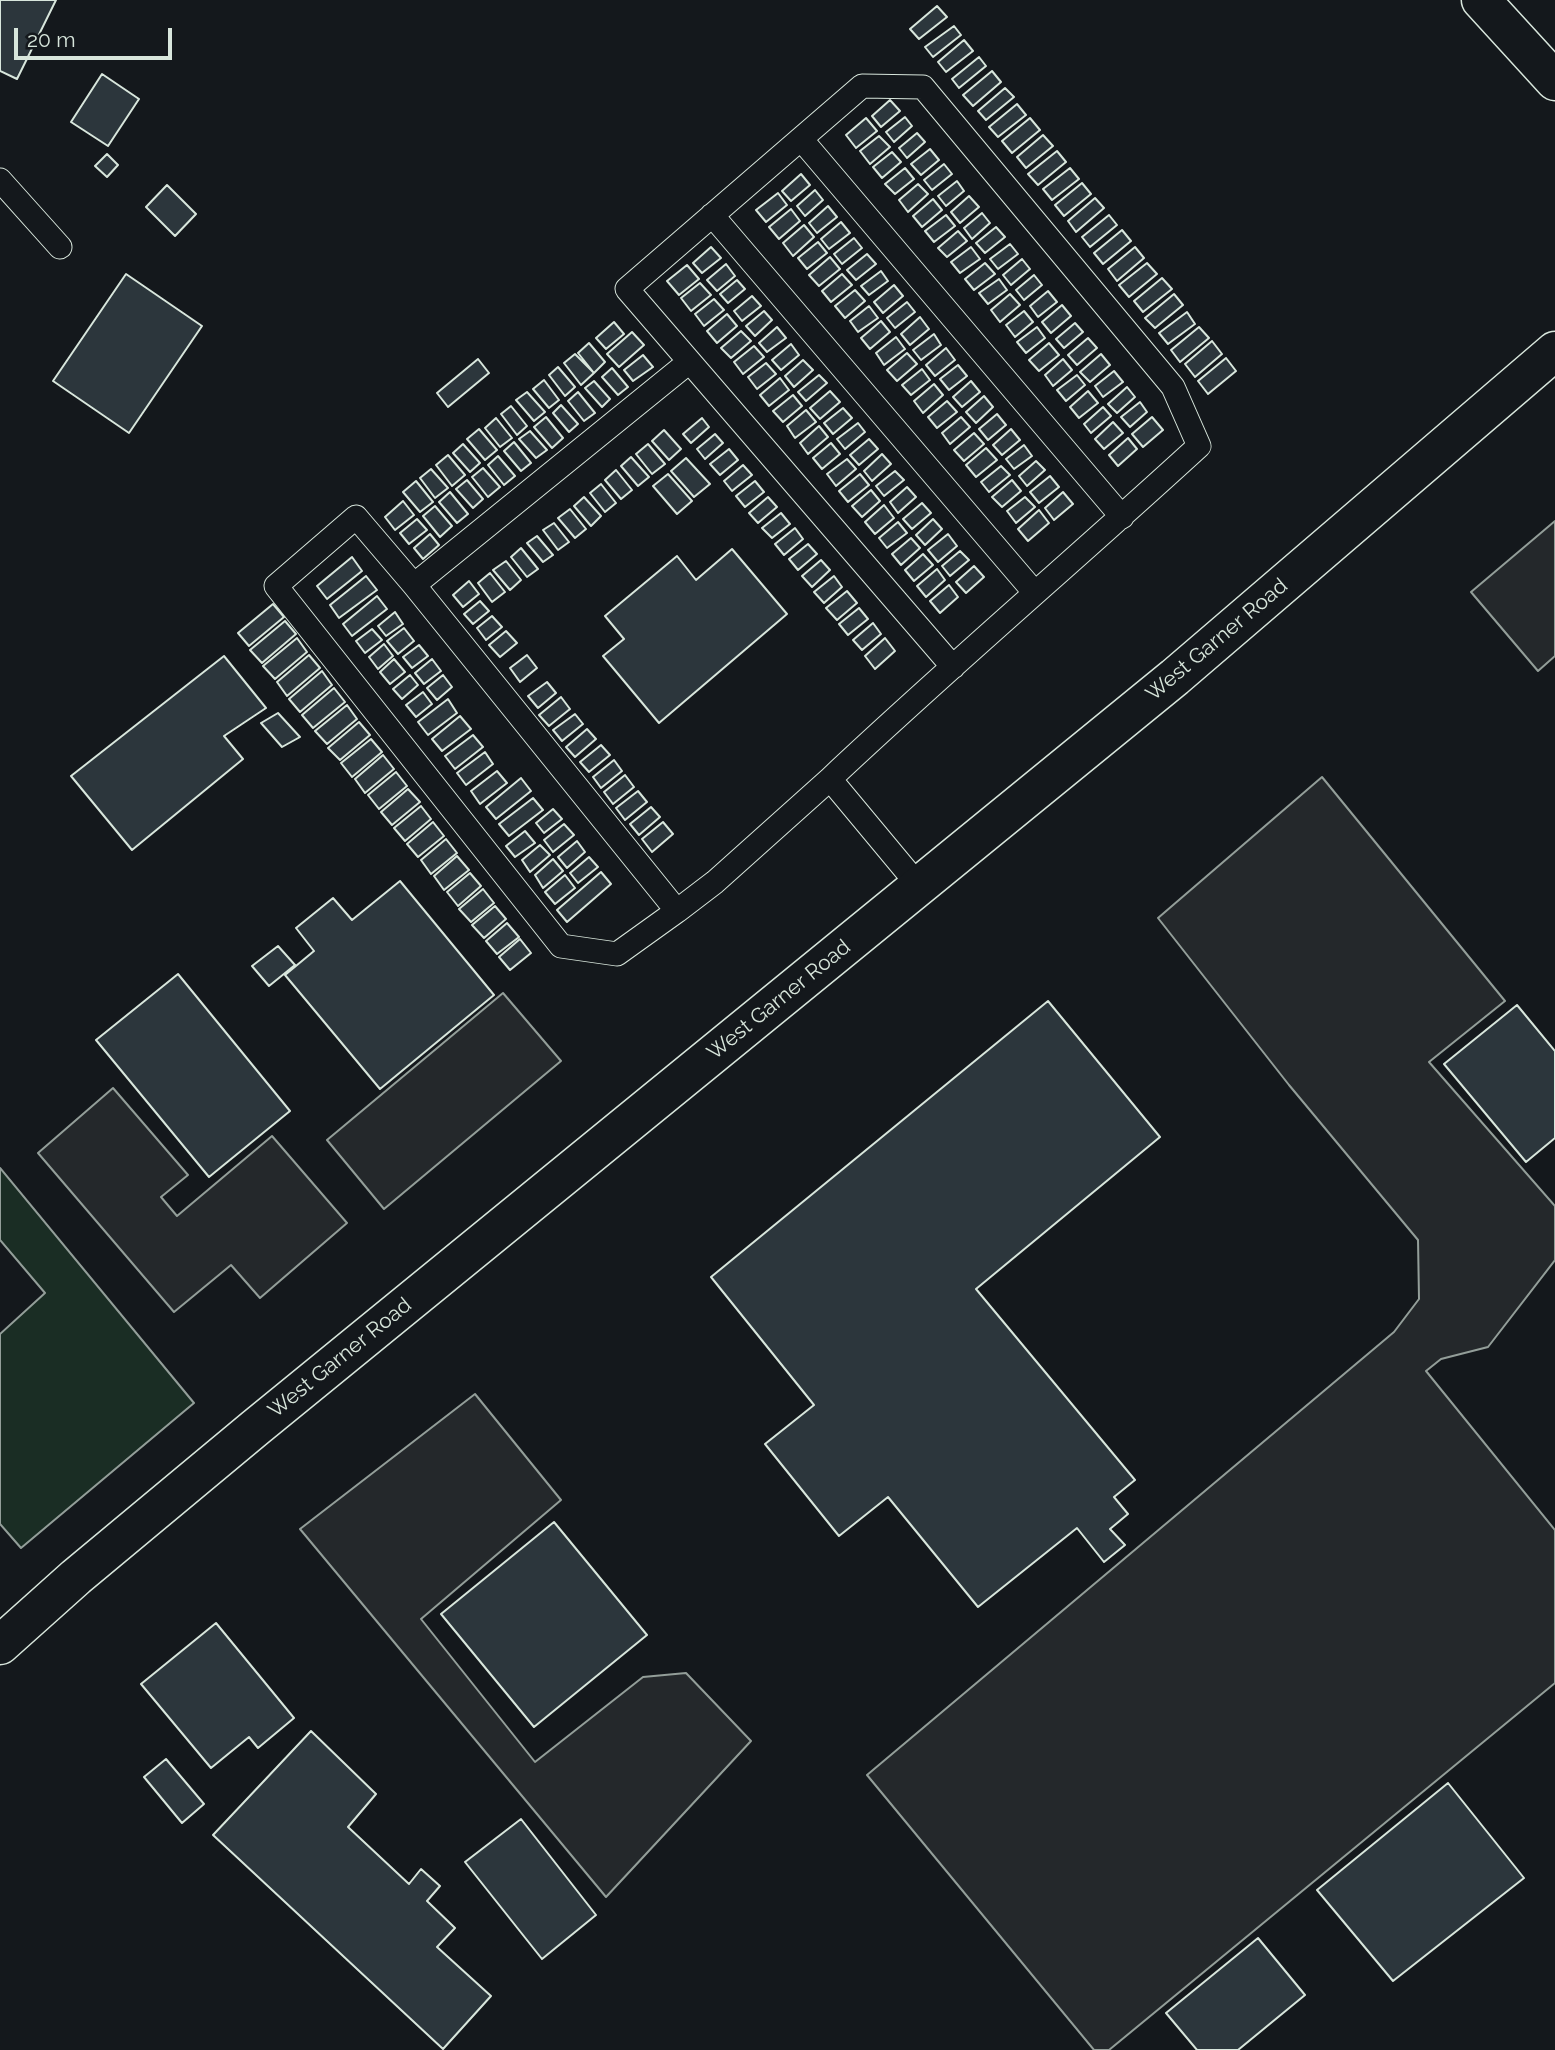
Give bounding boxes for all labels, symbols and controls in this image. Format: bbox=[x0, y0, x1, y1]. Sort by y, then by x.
scale bar bbox=[18, 14, 175, 58]
text: 20 m bbox=[27, 27, 75, 52]
street label: West Garner Road bbox=[1141, 573, 1293, 707]
street label: West Garner Road bbox=[702, 935, 856, 1065]
street label: West Garner Road bbox=[263, 1293, 417, 1423]

